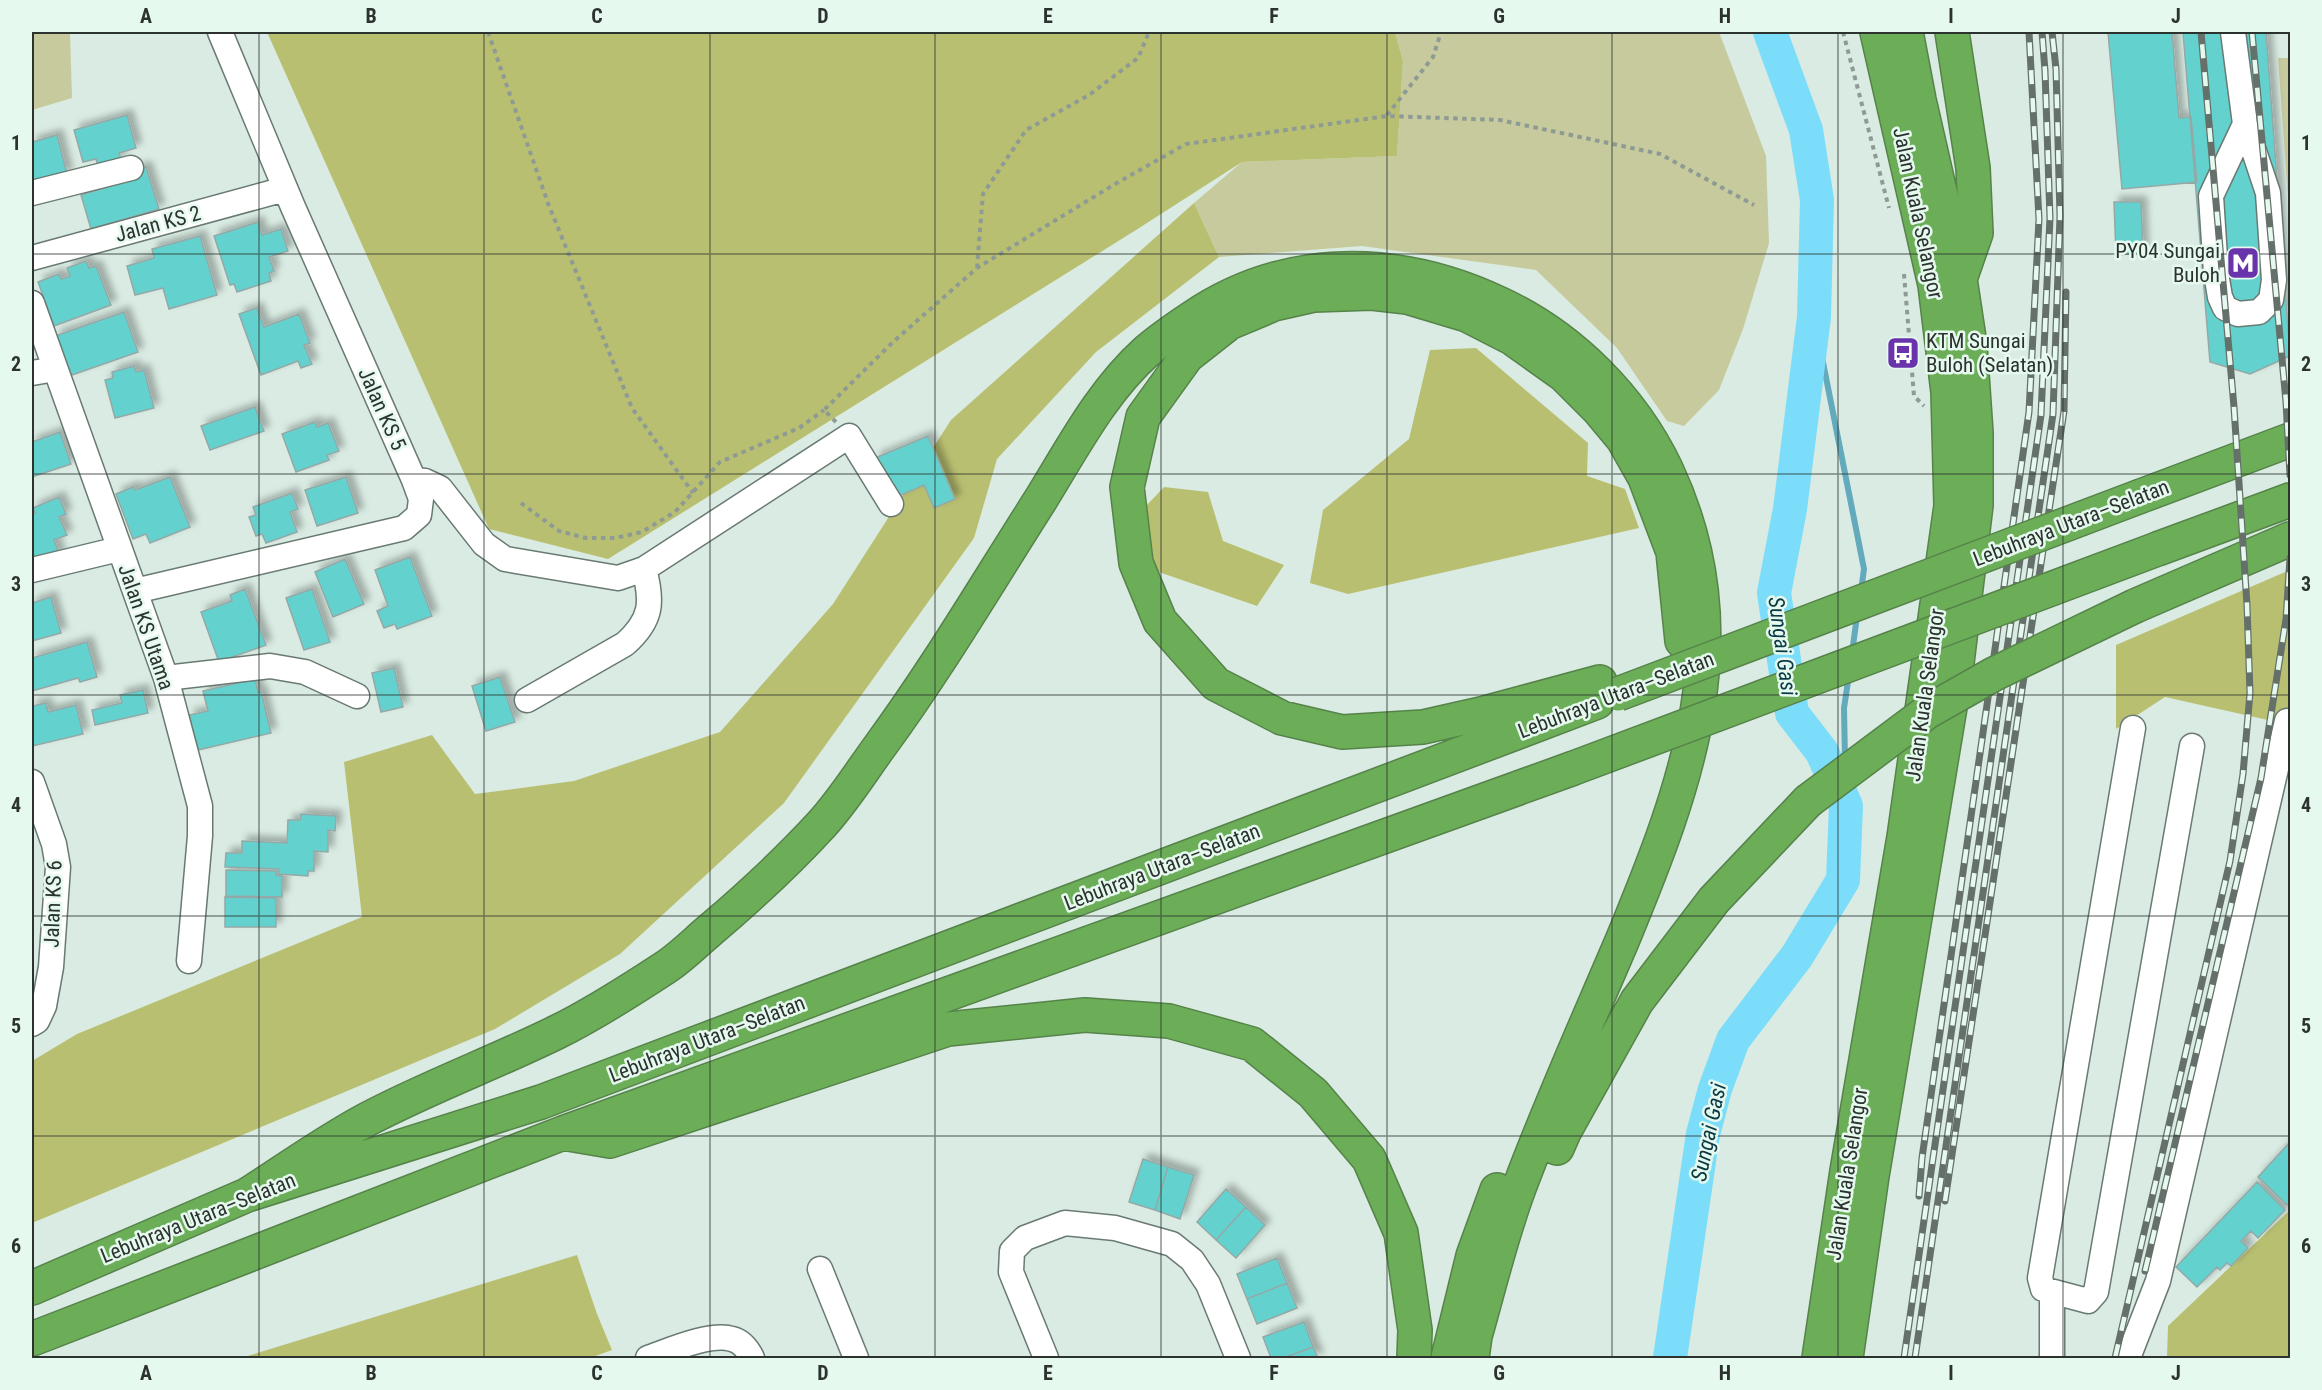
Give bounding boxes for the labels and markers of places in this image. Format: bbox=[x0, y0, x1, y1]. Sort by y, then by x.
place label: PY04 Sungai Buloh bbox=[2115, 239, 2220, 287]
metro station icon: PY04 Sungai Buloh bbox=[2225, 245, 2261, 281]
place label: KTM Sungai Buloh (Selatan) bbox=[1926, 329, 2053, 377]
bus stop icon: KTM Sungai Buloh (Selatan) bbox=[1885, 335, 1921, 371]

